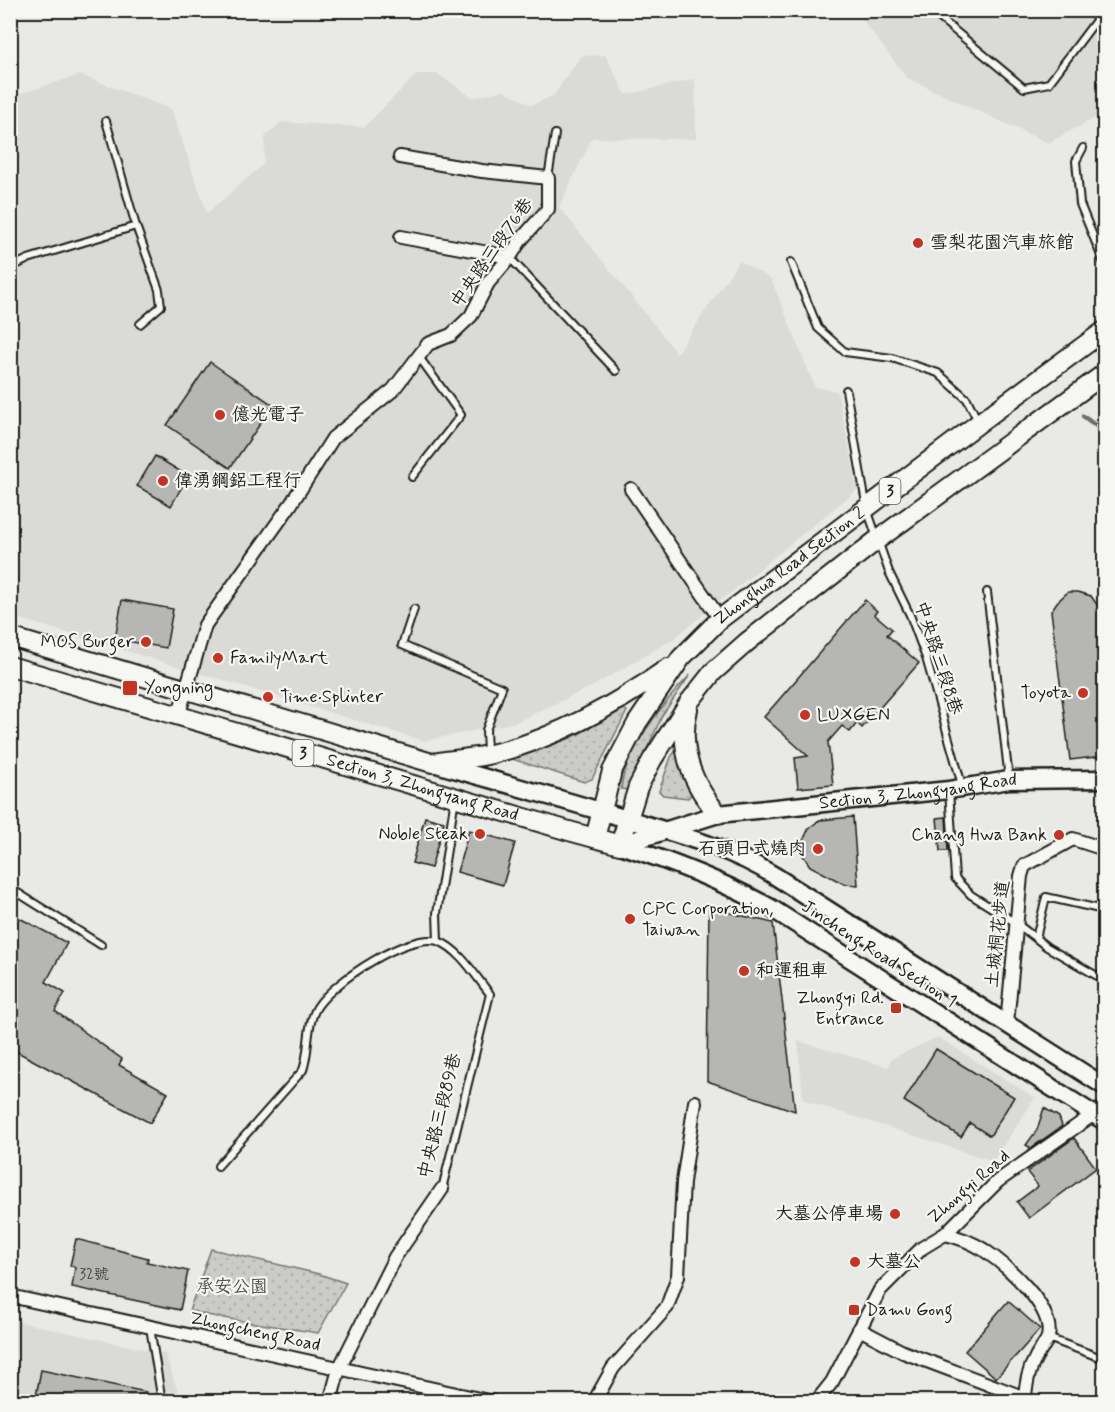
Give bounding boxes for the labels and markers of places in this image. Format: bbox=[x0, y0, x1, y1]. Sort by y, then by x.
place label: 雪梨花園汽車旅館 bbox=[930, 231, 1074, 255]
marker: 雪梨花園汽車旅館 bbox=[911, 236, 925, 250]
place label: 億光電子 bbox=[232, 403, 304, 427]
marker: 億光電子 bbox=[213, 408, 227, 422]
place label: 偉湧鋼鋁工程行 bbox=[175, 469, 301, 493]
marker: 偉湧鋼鋁工程行 bbox=[156, 474, 170, 488]
place label: MOS Burger bbox=[40, 630, 135, 656]
marker: MOS Burger bbox=[139, 635, 153, 649]
place label: FamilyMart bbox=[230, 646, 329, 670]
marker: FamilyMart bbox=[211, 651, 225, 665]
place label: Yongning bbox=[144, 676, 213, 701]
marker: Yongning bbox=[121, 679, 139, 697]
place label: Toyota bbox=[1020, 681, 1071, 705]
place label: Time·Splinter bbox=[280, 685, 384, 709]
marker: Toyota bbox=[1076, 686, 1090, 700]
marker: Time·Splinter bbox=[261, 690, 275, 704]
place label: LUXGEN bbox=[817, 703, 890, 727]
marker: LUXGEN bbox=[798, 708, 812, 722]
place label: Noble Steak bbox=[379, 822, 468, 846]
place label: Chang Hwa Bank bbox=[911, 823, 1047, 847]
marker: Noble Steak bbox=[473, 827, 487, 841]
marker: Chang Hwa Bank bbox=[1052, 828, 1066, 842]
place label: 石頭日式燒肉 bbox=[698, 837, 806, 861]
marker: 石頭日式燒肉 bbox=[811, 842, 825, 856]
place label: CPC Corporation, Taiwan bbox=[642, 897, 773, 942]
marker: CPC Corporation, Taiwan bbox=[623, 912, 637, 926]
place label: 和運租車 bbox=[756, 959, 828, 983]
marker: 和運租車 bbox=[737, 964, 751, 978]
place label: Zhongyi Rd. Entrance bbox=[797, 986, 884, 1031]
marker: Zhongyi Rd. Entrance bbox=[889, 1001, 903, 1015]
place label: 大墓公停車場 bbox=[775, 1202, 883, 1226]
marker: 大墓公停車場 bbox=[888, 1207, 902, 1221]
place label: 大墓公 bbox=[867, 1250, 921, 1274]
marker: 大墓公 bbox=[848, 1255, 862, 1269]
place label: Damu Gong bbox=[866, 1298, 953, 1324]
marker: Damu Gong bbox=[847, 1303, 861, 1317]

